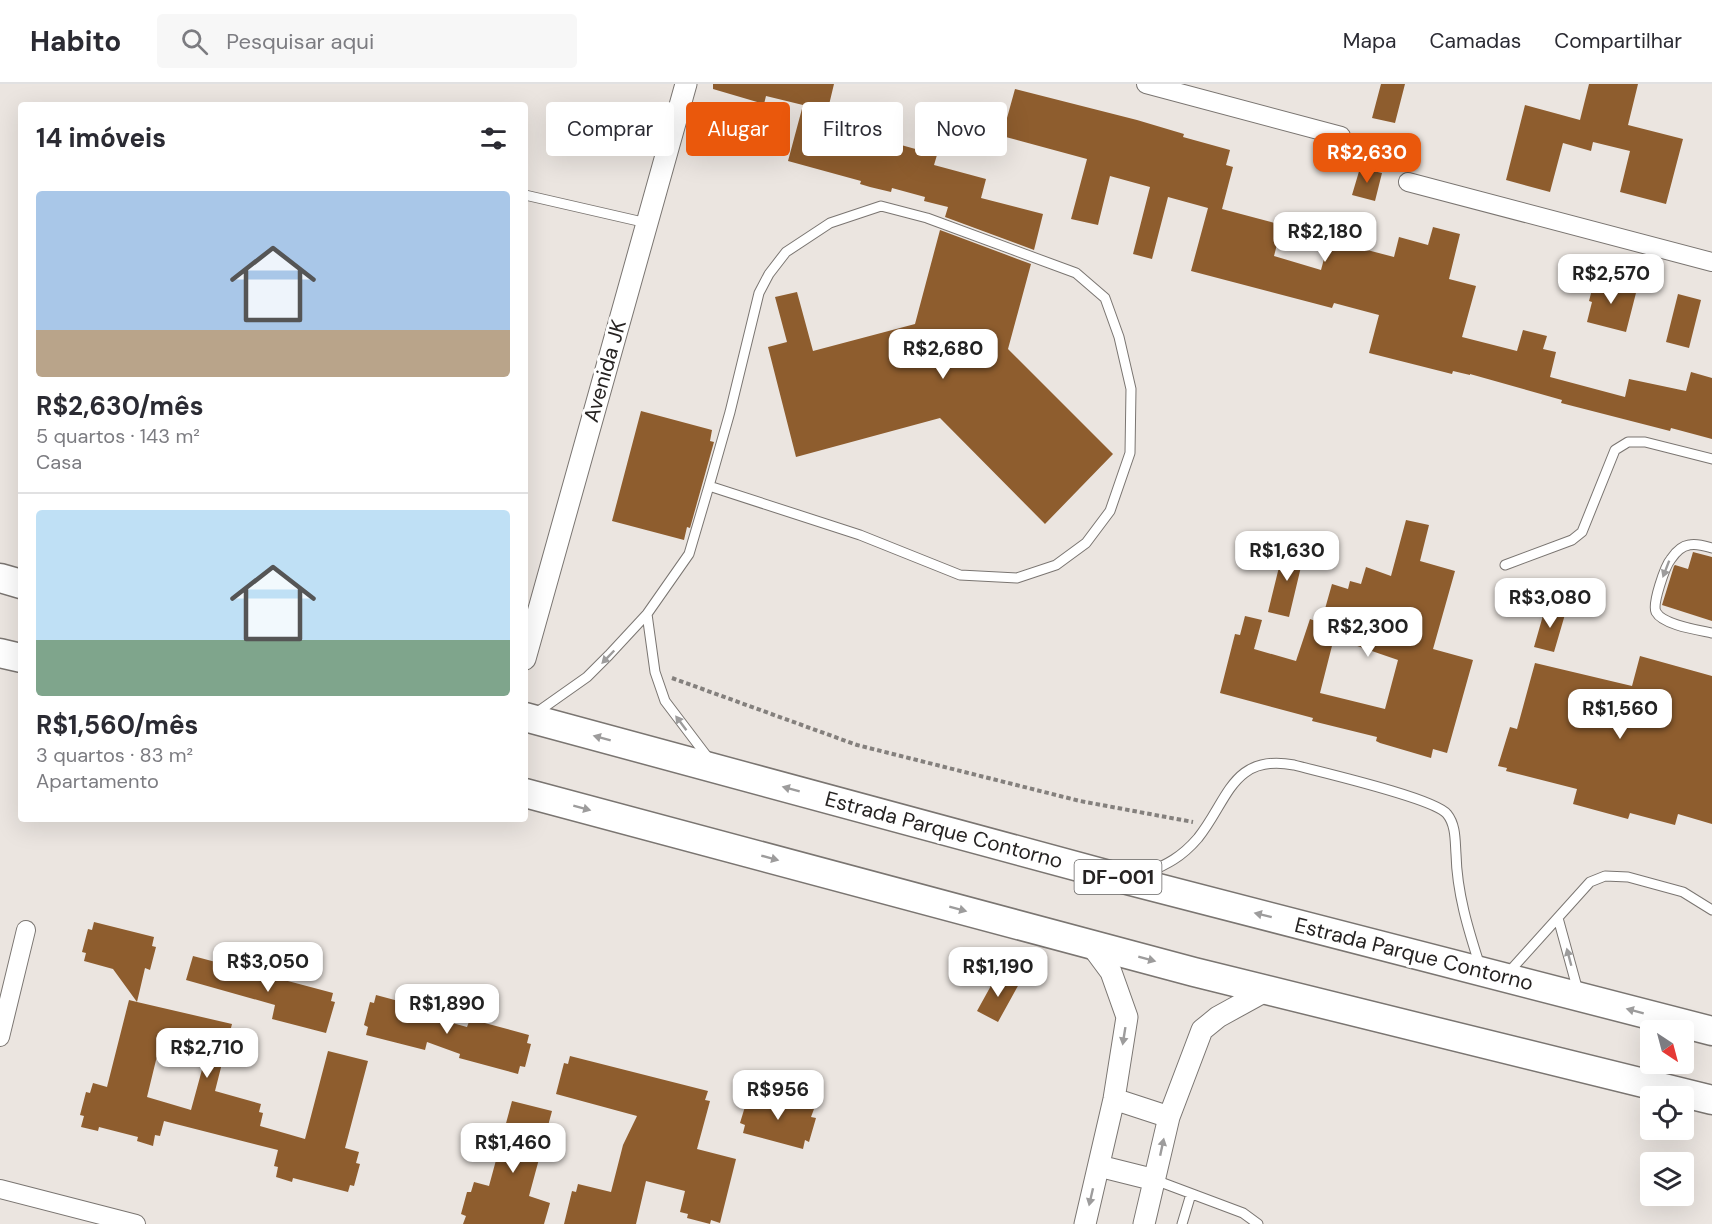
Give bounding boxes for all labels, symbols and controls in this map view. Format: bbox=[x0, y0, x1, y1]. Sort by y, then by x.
search box bbox=[157, 14, 577, 68]
text: Habito bbox=[30, 23, 121, 60]
icon: search bbox=[178, 25, 211, 58]
text: Pesquisar aqui bbox=[226, 27, 374, 56]
text: Mapa bbox=[1343, 27, 1396, 55]
text: Camadas bbox=[1429, 27, 1521, 55]
text: Compartilhar bbox=[1554, 27, 1682, 55]
chip: Comprar bbox=[546, 102, 674, 156]
chip: Alugar bbox=[686, 102, 790, 156]
chip: Filtros bbox=[802, 102, 903, 156]
chip: Novo bbox=[915, 102, 1007, 156]
text: 14 imóveis bbox=[36, 121, 166, 155]
icon: filters bbox=[477, 122, 510, 155]
pin: R$2,630 bbox=[1312, 133, 1422, 184]
text: R$2,630 bbox=[1327, 139, 1407, 165]
pin: R$2,180 bbox=[1270, 212, 1380, 263]
text: R$2,180 bbox=[1287, 218, 1363, 244]
icon: home bbox=[219, 230, 327, 338]
pin: R$2,570 bbox=[1556, 254, 1666, 305]
text: R$2,570 bbox=[1572, 260, 1650, 286]
street label: Avenida JK bbox=[577, 316, 633, 426]
pin: R$2,680 bbox=[888, 329, 998, 380]
text: R$2,680 bbox=[903, 335, 983, 361]
text: R$2,630/mês bbox=[36, 389, 204, 423]
text: 5 quartos · 143 m² bbox=[36, 423, 200, 449]
text: Casa bbox=[36, 449, 82, 475]
pin: R$1,630 bbox=[1232, 531, 1342, 582]
text: R$1,630 bbox=[1249, 537, 1325, 563]
icon: home bbox=[219, 549, 327, 657]
one-way arrow bbox=[1661, 561, 1671, 579]
pin: R$3,080 bbox=[1495, 578, 1605, 629]
text: R$3,080 bbox=[1509, 584, 1591, 610]
pin: R$2,300 bbox=[1313, 607, 1423, 658]
text: R$2,300 bbox=[1327, 613, 1409, 639]
one-way arrow bbox=[601, 649, 615, 663]
pin: R$1,560 bbox=[1565, 689, 1675, 740]
text: R$1,560 bbox=[1582, 695, 1658, 721]
text: R$1,560/mês bbox=[36, 708, 198, 742]
one-way arrow bbox=[676, 716, 688, 731]
one-way arrow bbox=[593, 733, 611, 742]
text: 3 quartos · 83 m² bbox=[36, 742, 193, 768]
text: Apartamento bbox=[36, 768, 159, 794]
one-way arrow bbox=[782, 784, 800, 793]
street label: Estrada Parque Contorno bbox=[822, 785, 1066, 875]
one-way arrow bbox=[573, 804, 591, 813]
one-way arrow bbox=[761, 854, 779, 864]
road number: DF-001 bbox=[1074, 860, 1162, 894]
one-way arrow bbox=[949, 905, 967, 914]
one-way arrow bbox=[1254, 910, 1272, 919]
street label: Estrada Parque Contorno bbox=[1292, 911, 1536, 997]
pin: R$3,050 bbox=[213, 942, 323, 993]
pin: R$1,190 bbox=[943, 947, 1053, 998]
text: R$3,050 bbox=[227, 948, 309, 974]
one-way arrow bbox=[1563, 948, 1573, 966]
text: R$1,190 bbox=[963, 953, 1033, 979]
one-way arrow bbox=[1137, 955, 1156, 965]
pin: R$1,890 bbox=[392, 984, 502, 1035]
text: R$1,890 bbox=[409, 990, 485, 1016]
one-way arrow bbox=[1626, 1005, 1644, 1015]
north arrow bbox=[1640, 1020, 1694, 1074]
map controls bbox=[1640, 1020, 1694, 1206]
one-way arrow bbox=[1119, 1027, 1128, 1046]
pin: R$2,710 bbox=[152, 1028, 262, 1079]
text: R$2,710 bbox=[170, 1034, 244, 1060]
pin: R$956 bbox=[736, 1070, 820, 1121]
text: R$956 bbox=[747, 1076, 809, 1102]
button: locate bbox=[1640, 1086, 1694, 1140]
pin: R$1,460 bbox=[458, 1123, 568, 1174]
text: R$1,460 bbox=[475, 1129, 551, 1155]
one-way arrow bbox=[1158, 1137, 1167, 1156]
button: layers bbox=[1640, 1152, 1694, 1206]
one-way arrow bbox=[1086, 1188, 1096, 1206]

